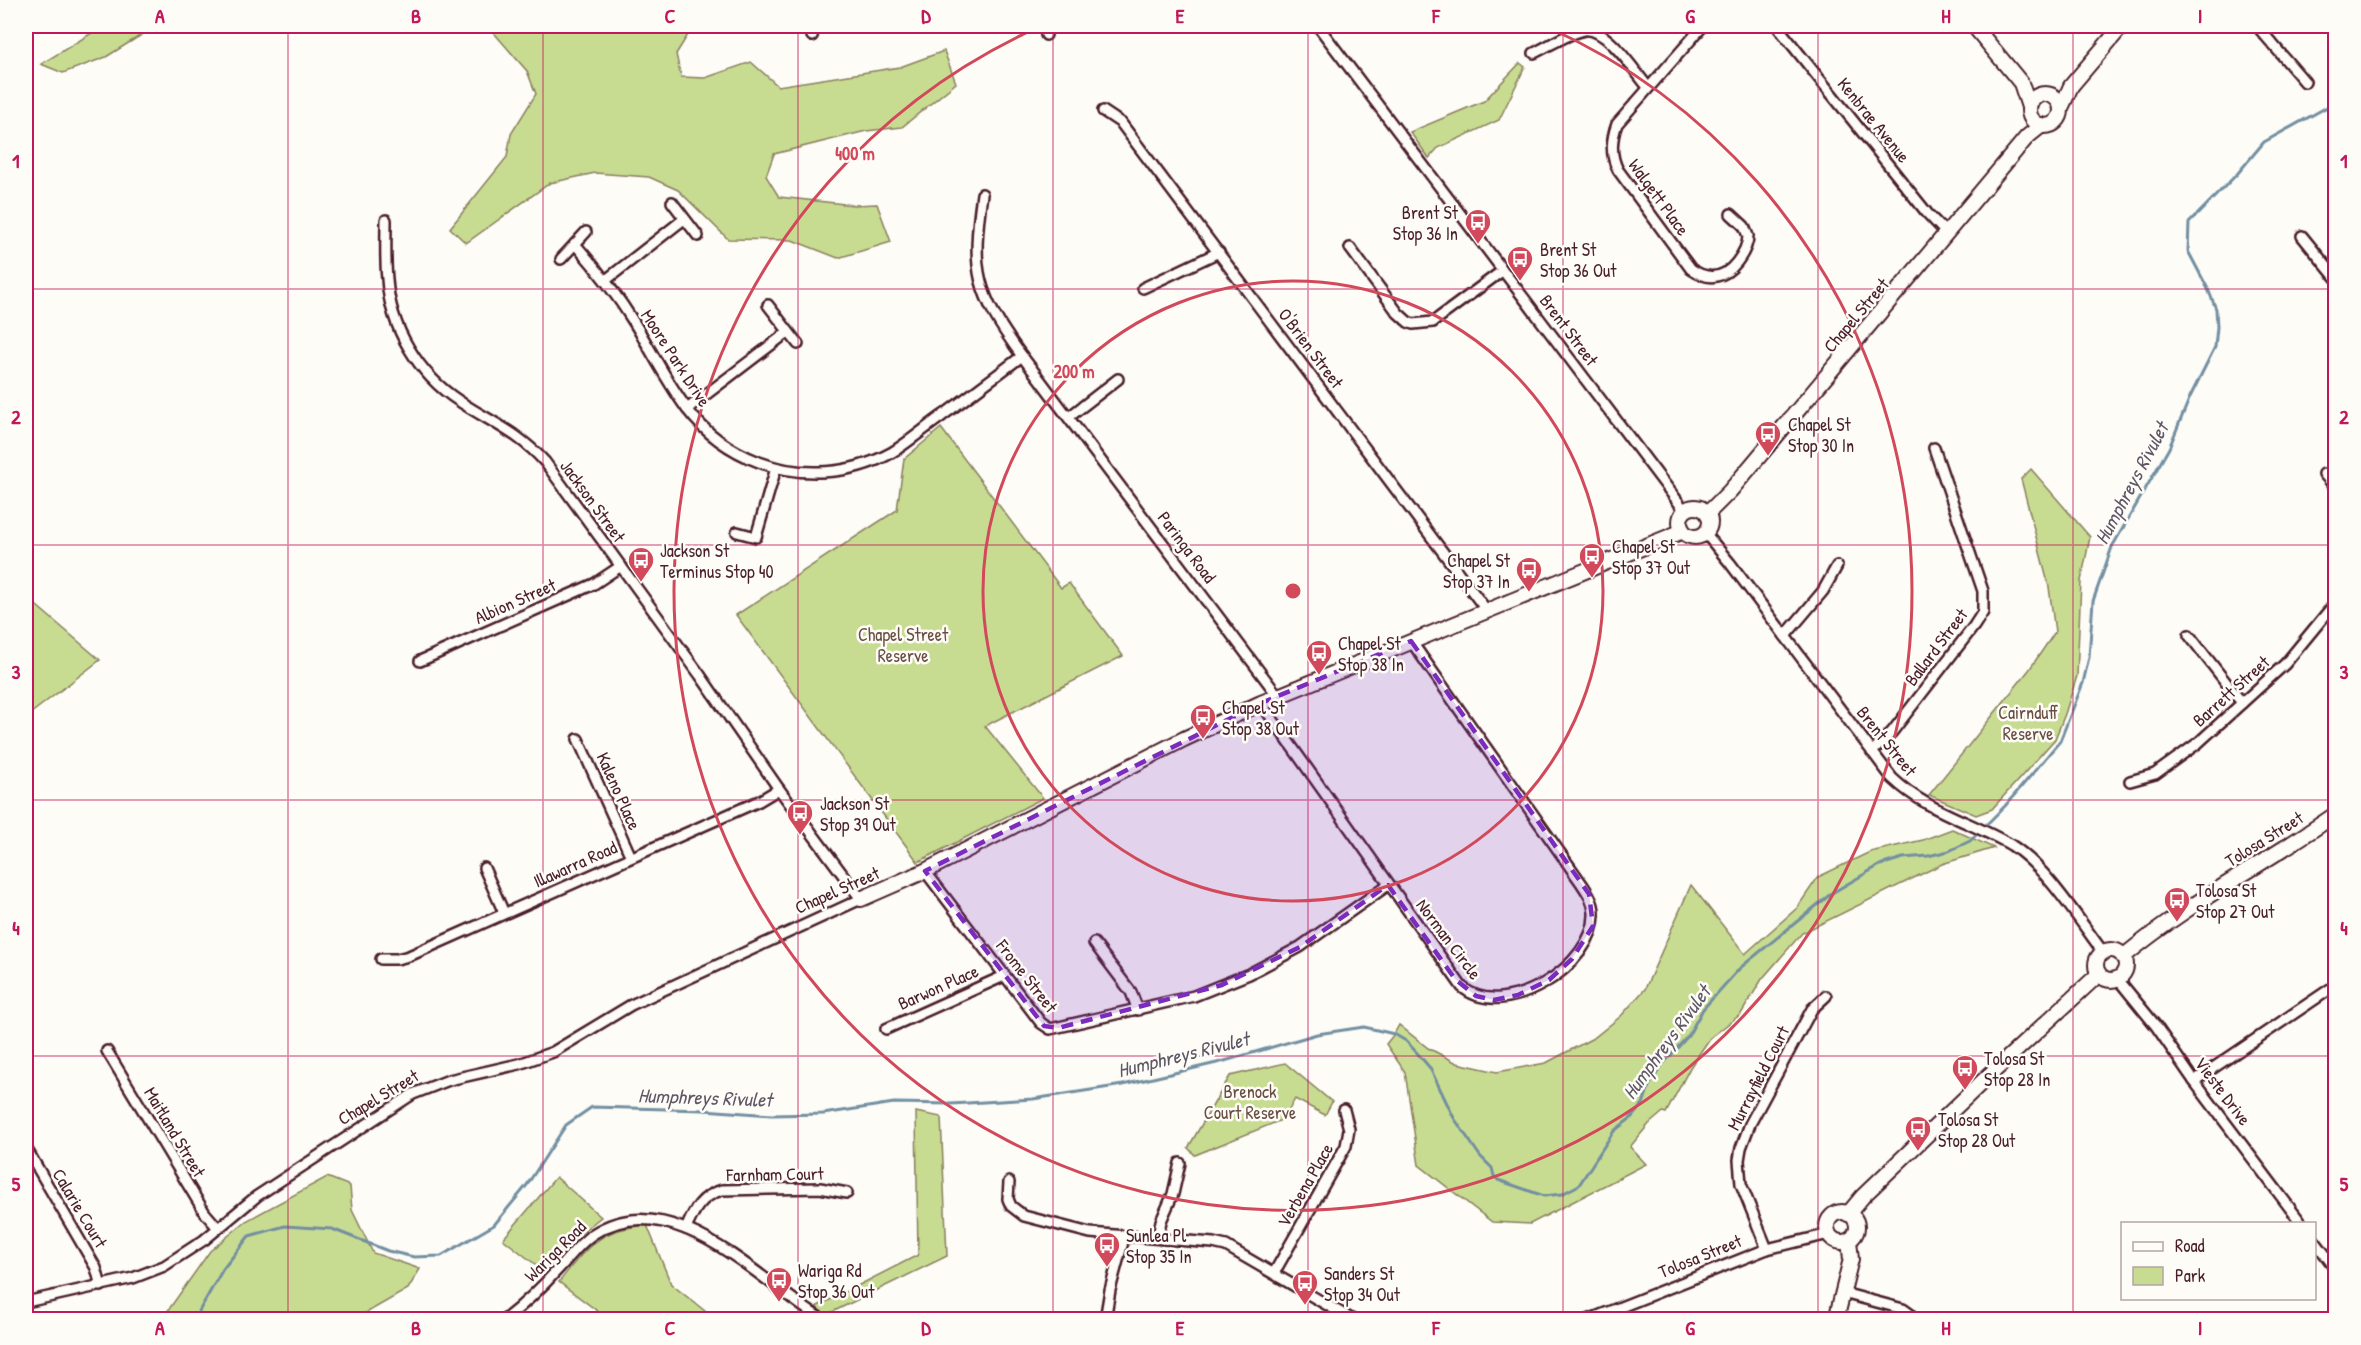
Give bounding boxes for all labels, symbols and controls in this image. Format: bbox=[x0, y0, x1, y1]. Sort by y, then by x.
text: A bbox=[155, 2, 165, 29]
text: B bbox=[411, 2, 421, 29]
text: C bbox=[665, 2, 676, 29]
text: D bbox=[921, 2, 931, 29]
text: E bbox=[1176, 2, 1185, 29]
text: F bbox=[1431, 2, 1441, 29]
text: G bbox=[1685, 2, 1695, 29]
text: H bbox=[1941, 2, 1951, 29]
text: I bbox=[2198, 2, 2202, 29]
street label: Kenbrae Avenue bbox=[1832, 72, 1916, 168]
text: 400 m bbox=[835, 141, 875, 166]
text: 1 bbox=[12, 147, 20, 174]
text: 1 bbox=[2340, 147, 2348, 174]
street label: Walgett Place bbox=[1623, 154, 1695, 240]
place label: Brent St Stop 36 In bbox=[1393, 200, 1459, 246]
bus stop icon: Brent St Stop 36 In bbox=[1463, 207, 1493, 245]
place label: Brent St Stop 36 Out bbox=[1540, 237, 1617, 283]
bus stop icon: Brent St Stop 36 Out bbox=[1505, 244, 1535, 282]
street label: Chapel Street bbox=[1817, 272, 1895, 358]
street label: Brent Street bbox=[1534, 289, 1605, 372]
street label: O'Brien Street bbox=[1273, 303, 1350, 394]
street label: Moore Park Drive bbox=[635, 304, 717, 412]
text: 200 m bbox=[1054, 359, 1094, 384]
text: 2 bbox=[11, 403, 21, 430]
text: 2 bbox=[2339, 403, 2349, 430]
place label: Chapel St Stop 30 In bbox=[1788, 412, 1854, 458]
water label: Humphreys Rivulet bbox=[2088, 415, 2177, 549]
bus stop icon: Chapel St Stop 30 In bbox=[1753, 419, 1783, 457]
street label: Jackson Street bbox=[555, 455, 632, 548]
street label: Paringa Road bbox=[1152, 506, 1222, 588]
place label: Chapel St Stop 37 Out bbox=[1612, 534, 1691, 580]
place label: Jackson St Terminus Stop 40 bbox=[660, 538, 774, 584]
bus stop icon: Chapel St Stop 37 Out bbox=[1577, 541, 1607, 579]
bus stop icon: Jackson St Terminus Stop 40 bbox=[626, 545, 656, 583]
place label: Chapel St Stop 37 In bbox=[1443, 548, 1511, 594]
bus stop icon: Chapel St Stop 37 In bbox=[1514, 555, 1544, 593]
street label: Albion Street bbox=[470, 572, 560, 630]
centre of rings bbox=[1283, 581, 1303, 601]
street label: Ballard Street bbox=[1899, 603, 1974, 691]
park label: Chapel Street Reserve bbox=[858, 622, 949, 668]
place label: Chapel St Stop 38 In bbox=[1338, 631, 1404, 677]
bus stop icon: Chapel St Stop 38 In bbox=[1304, 638, 1334, 676]
street label: Barrett Street bbox=[2187, 649, 2275, 732]
text: 3 bbox=[12, 658, 21, 685]
text: 3 bbox=[2340, 658, 2349, 685]
place label: Chapel St Stop 38 Out bbox=[1222, 695, 1300, 741]
park label: Cairnduff Reserve bbox=[1998, 700, 2058, 746]
street label: Brent Street bbox=[1851, 701, 1924, 782]
bus stop icon: Chapel St Stop 38 Out bbox=[1188, 702, 1218, 740]
street label: Kaleno Place bbox=[591, 748, 647, 834]
place label: Jackson St Stop 39 Out bbox=[820, 791, 897, 837]
bus stop icon: Jackson St Stop 39 Out bbox=[785, 798, 815, 836]
street label: Tolosa Street bbox=[2220, 805, 2309, 873]
street label: Illawarra Road bbox=[529, 834, 621, 894]
street label: Chapel Street bbox=[791, 860, 884, 920]
place label: Tolosa St Stop 27 Out bbox=[2196, 878, 2275, 924]
bus stop icon: Tolosa St Stop 27 Out bbox=[2162, 885, 2192, 923]
street label: Norman Circle bbox=[1410, 894, 1488, 984]
text: 4 bbox=[12, 914, 20, 941]
text: 4 bbox=[2340, 914, 2348, 941]
street label: Frome Street bbox=[990, 933, 1064, 1018]
street label: Barwon Place bbox=[894, 958, 982, 1016]
water label: Humphreys Rivulet bbox=[1616, 977, 1719, 1105]
street label: Murrayfield Court bbox=[1721, 1021, 1795, 1135]
water label: Humphreys Rivulet bbox=[1115, 1024, 1255, 1084]
place label: Tolosa St Stop 28 In bbox=[1984, 1046, 2050, 1092]
street label: Vieste Drive bbox=[2189, 1052, 2257, 1130]
bus stop icon: Tolosa St Stop 28 In bbox=[1950, 1053, 1980, 1091]
street label: Chapel Street bbox=[333, 1063, 424, 1131]
park label: Brenock Court Reserve bbox=[1204, 1079, 1296, 1125]
water label: Humphreys Rivulet bbox=[638, 1081, 776, 1114]
street label: Maitland Street bbox=[138, 1082, 212, 1182]
place label: Tolosa St Stop 28 Out bbox=[1938, 1107, 2016, 1153]
bus stop icon: Tolosa St Stop 28 Out bbox=[1903, 1114, 1933, 1152]
street label: Verbena Place bbox=[1271, 1139, 1339, 1231]
street label: Farnham Court bbox=[725, 1161, 825, 1187]
street label: Calarie Court bbox=[46, 1164, 114, 1253]
text: 5 bbox=[12, 1170, 21, 1197]
text: 5 bbox=[2340, 1170, 2349, 1197]
street label: Wariga Road bbox=[519, 1215, 591, 1287]
legend bbox=[2121, 1222, 2316, 1300]
place label: Sunlea Pl Stop 35 In bbox=[1126, 1223, 1192, 1269]
street label: Tolosa Street bbox=[1655, 1228, 1746, 1284]
bus stop icon: Sunlea Pl Stop 35 In bbox=[1092, 1230, 1122, 1268]
text: Road bbox=[2175, 1233, 2205, 1258]
place label: Wariga Rd Stop 36 Out bbox=[798, 1258, 875, 1304]
place label: Sanders St Stop 34 Out bbox=[1324, 1261, 1401, 1307]
text: Park bbox=[2175, 1263, 2206, 1288]
bus stop icon: Wariga Rd Stop 36 Out bbox=[764, 1265, 794, 1303]
bus stop icon: Sanders St Stop 34 Out bbox=[1290, 1268, 1320, 1306]
text: A bbox=[155, 1314, 165, 1341]
text: B bbox=[411, 1314, 421, 1341]
text: C bbox=[665, 1314, 676, 1341]
text: D bbox=[921, 1314, 931, 1341]
text: E bbox=[1176, 1314, 1185, 1341]
text: F bbox=[1431, 1314, 1441, 1341]
text: G bbox=[1685, 1314, 1695, 1341]
text: H bbox=[1941, 1314, 1951, 1341]
text: I bbox=[2198, 1314, 2202, 1341]

